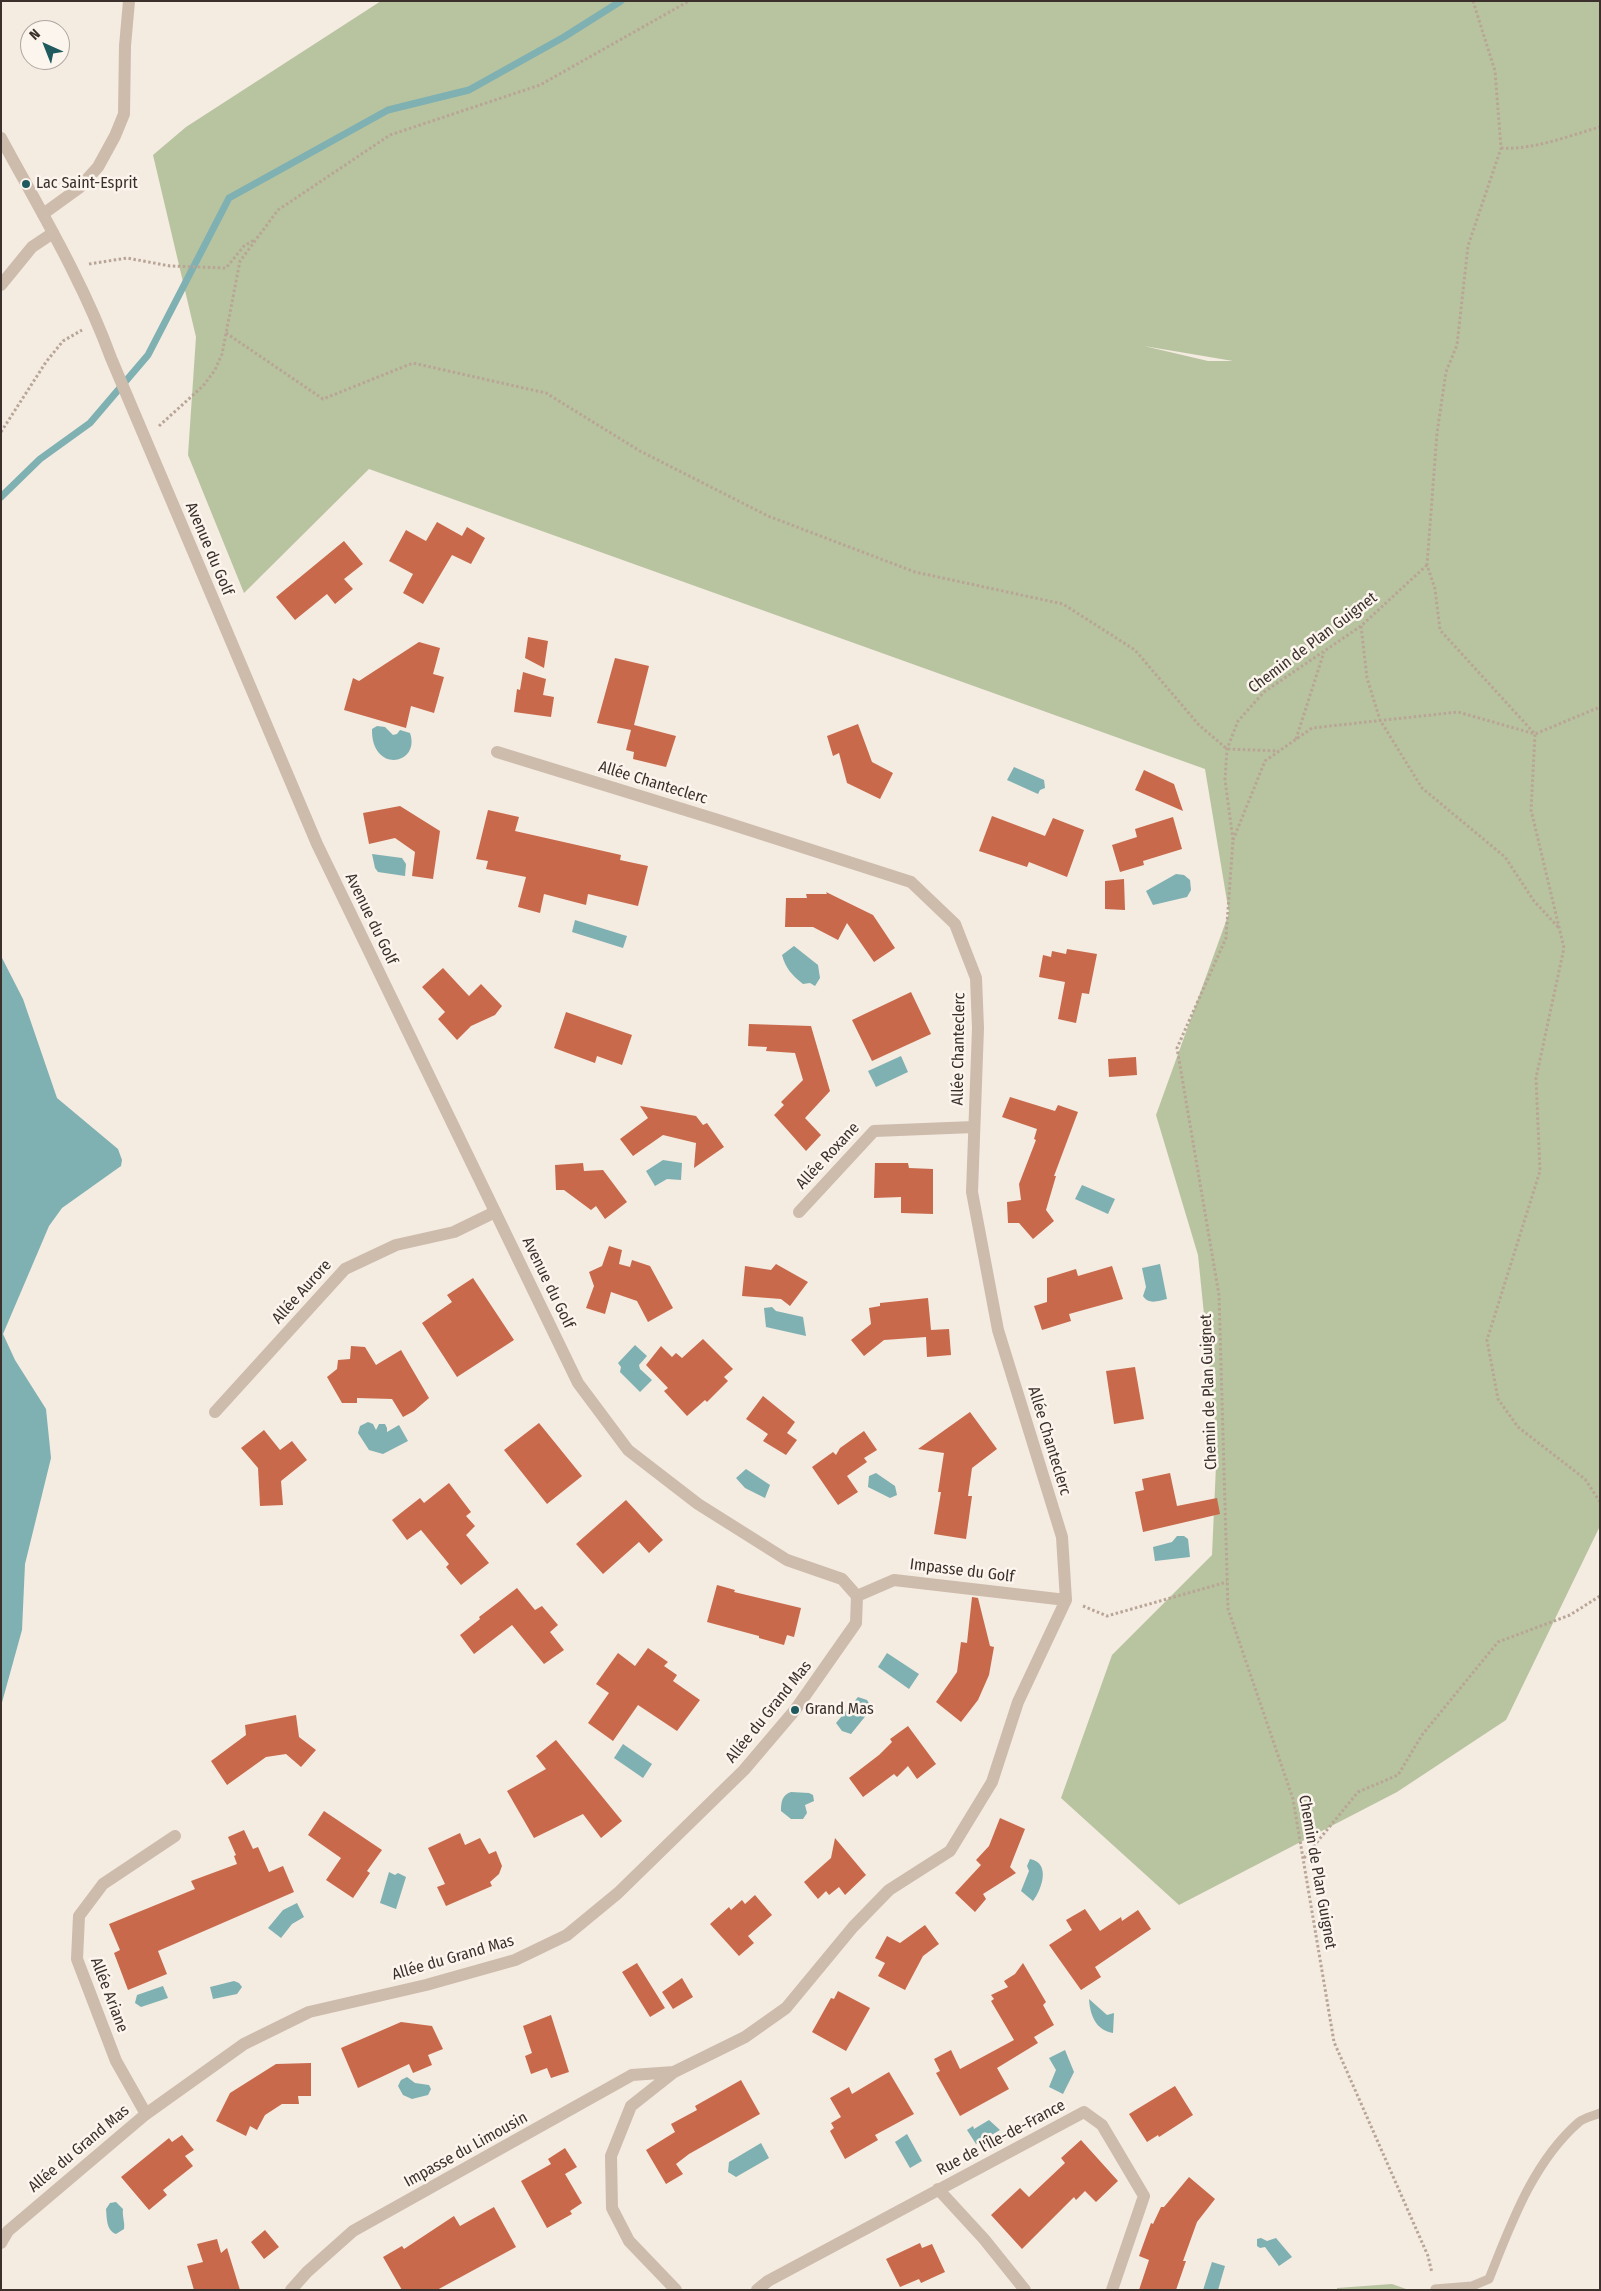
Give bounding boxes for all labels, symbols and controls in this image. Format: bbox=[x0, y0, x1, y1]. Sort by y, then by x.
north arrow bbox=[20, 20, 70, 70]
text: N bbox=[26, 26, 44, 44]
place label: Lac Saint-Esprit bbox=[36, 174, 138, 194]
marker: Lac Saint-Esprit bbox=[20, 178, 32, 190]
street label: Avenue du Golf bbox=[181, 500, 237, 598]
street label: Chemin de Plan Guignet bbox=[1245, 588, 1381, 698]
street label: Allée Chanteclerc bbox=[596, 757, 710, 809]
street label: Avenue du Golf bbox=[341, 870, 401, 968]
street label: Allée Chanteclerc bbox=[948, 992, 970, 1106]
street label: Allée Roxane bbox=[792, 1119, 864, 1193]
street label: Avenue du Golf bbox=[518, 1234, 578, 1332]
street label: Allée Aurore bbox=[268, 1256, 336, 1328]
street label: Chemin de Plan Guignet bbox=[1197, 1314, 1221, 1470]
street label: Allée Chanteclerc bbox=[1023, 1384, 1075, 1498]
street label: Impasse du Golf bbox=[909, 1555, 1015, 1587]
street label: Allée du Grand Mas bbox=[722, 1657, 816, 1767]
place label: Grand Mas bbox=[805, 1700, 874, 1720]
marker: Grand Mas bbox=[789, 1704, 801, 1716]
street label: Chemin de Plan Guignet bbox=[1294, 1793, 1340, 1951]
street label: Allée du Grand Mas bbox=[390, 1931, 516, 1985]
street label: Allée Ariane bbox=[86, 1955, 132, 2035]
street label: Rue de l'Île-de-France bbox=[933, 2096, 1069, 2180]
street label: Allée du Grand Mas bbox=[25, 2101, 133, 2197]
street label: Impasse du Limousin bbox=[401, 2108, 531, 2192]

